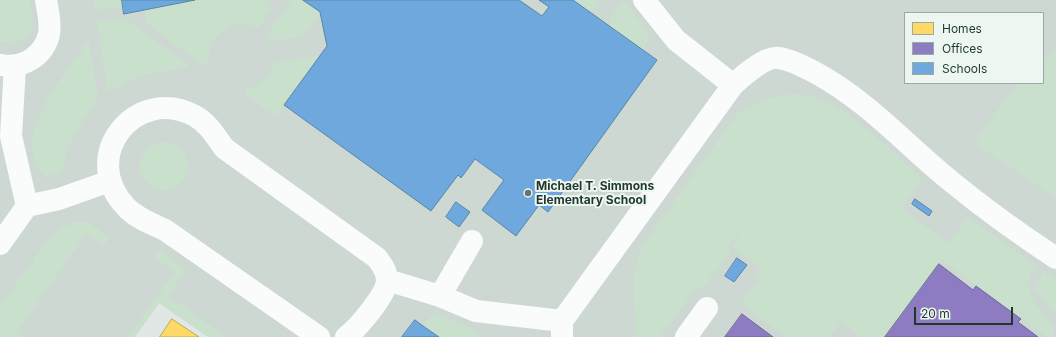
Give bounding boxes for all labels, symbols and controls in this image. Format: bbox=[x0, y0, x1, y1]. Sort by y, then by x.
legend bbox=[904, 12, 1044, 84]
text: Homes bbox=[942, 21, 982, 36]
text: Offices bbox=[942, 41, 983, 56]
text: Schools bbox=[942, 61, 987, 76]
place label: Michael T. Simmons Elementary School bbox=[536, 179, 654, 207]
marker: Michael T. Simmons Elementary School bbox=[523, 188, 533, 198]
scale bar bbox=[916, 299, 1015, 325]
text: 20 m bbox=[921, 306, 950, 321]

